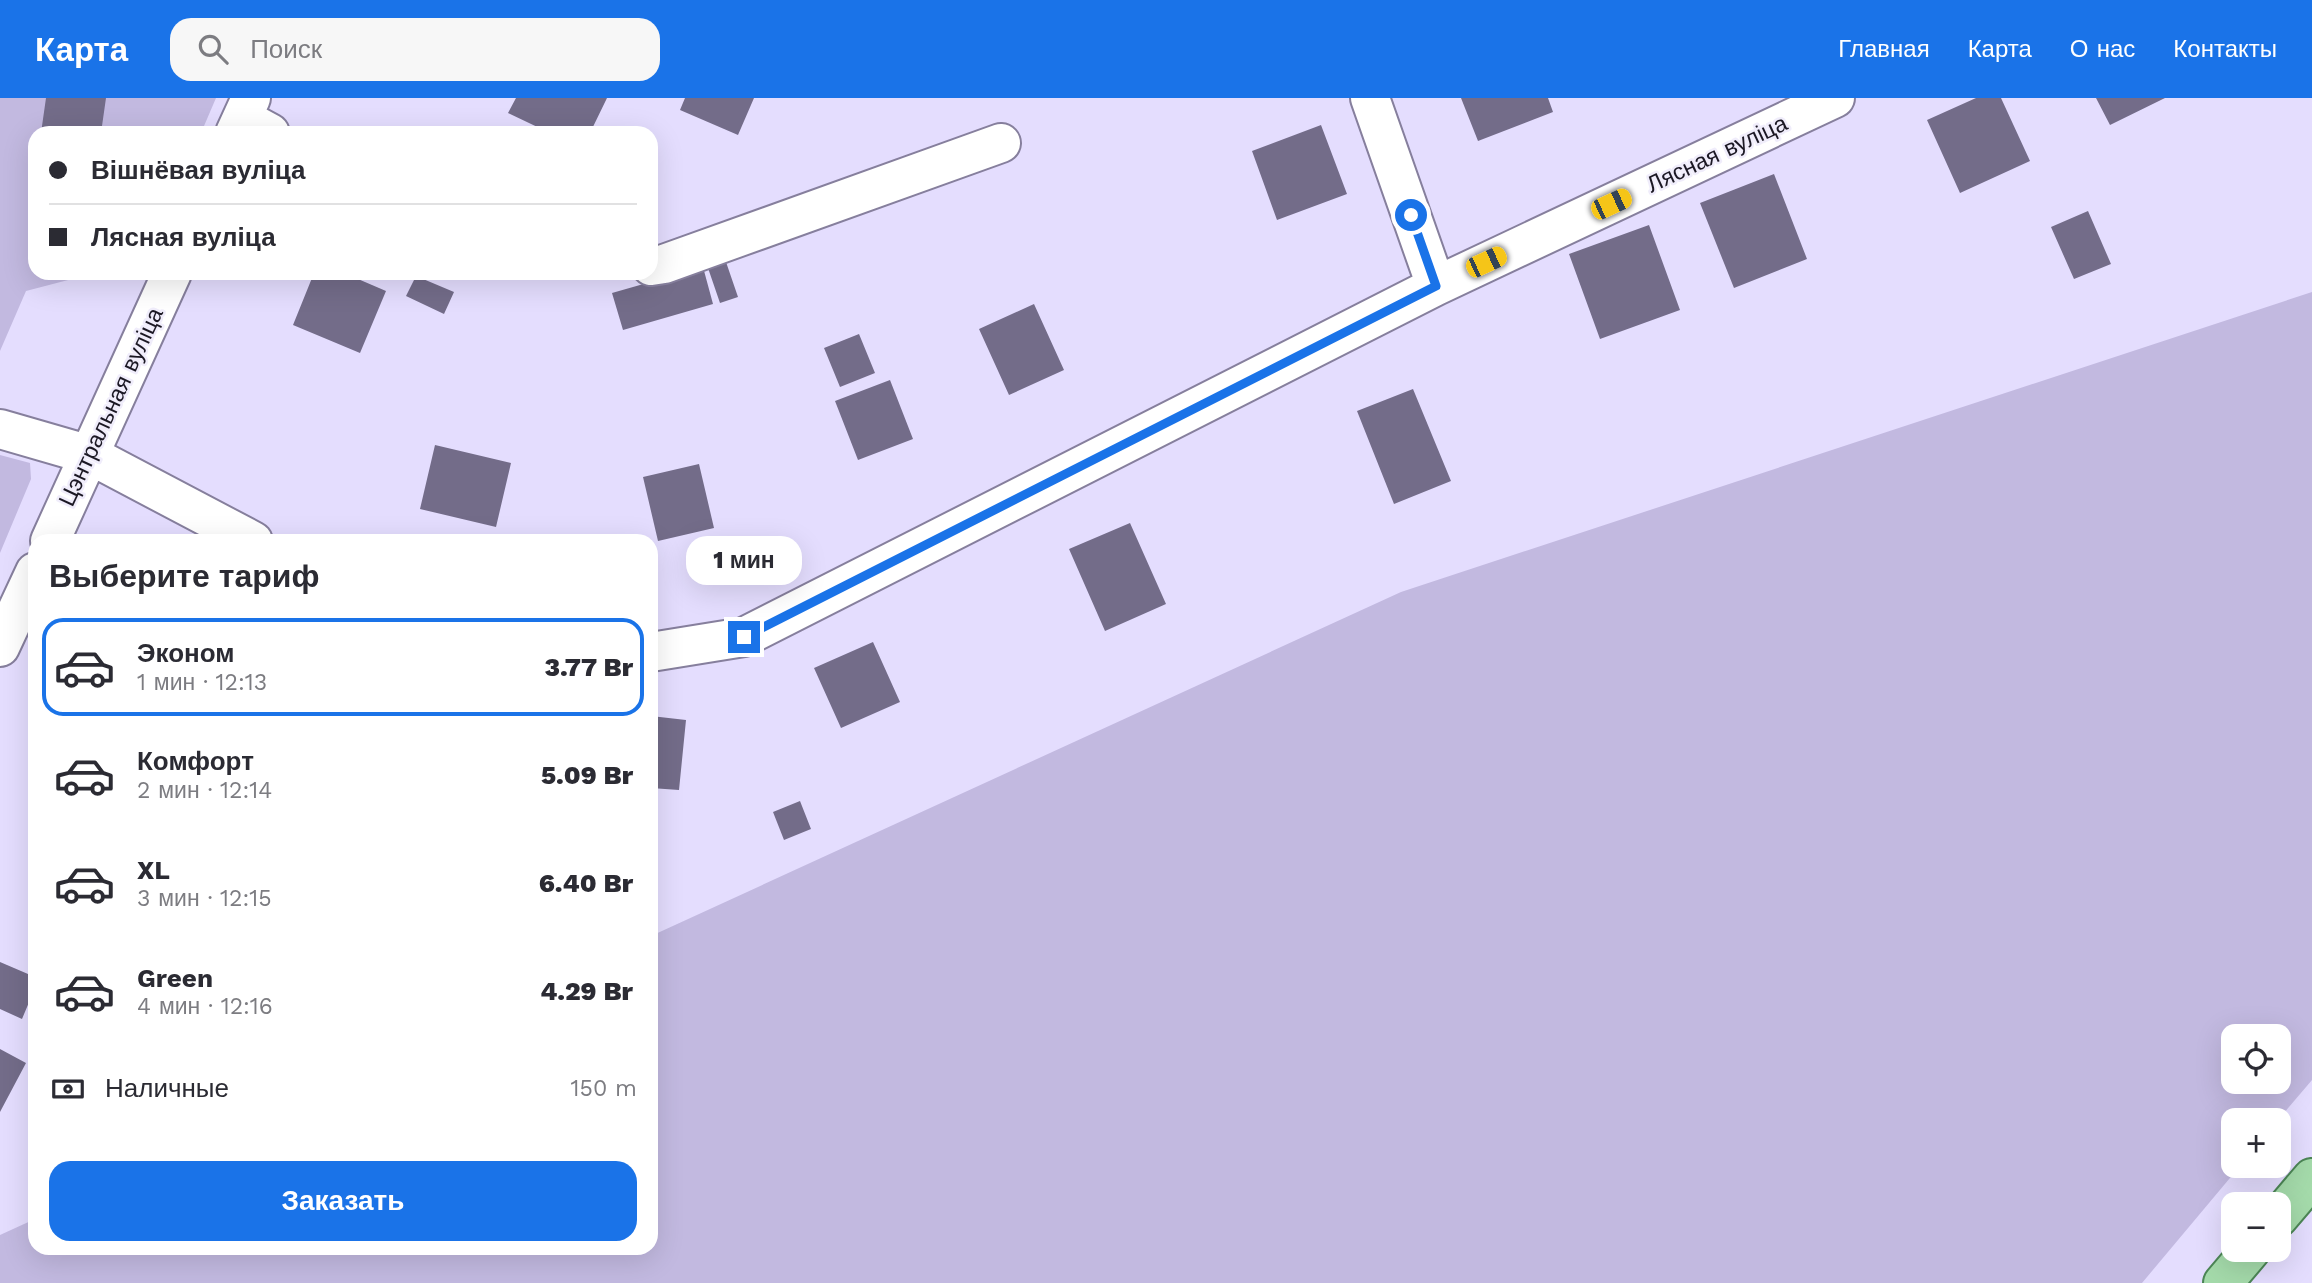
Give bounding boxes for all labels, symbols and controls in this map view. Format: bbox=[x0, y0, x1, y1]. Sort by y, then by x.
search box bbox=[170, 18, 660, 81]
text: Карта bbox=[35, 30, 128, 69]
icon: search bbox=[194, 30, 232, 68]
text: Поиск bbox=[250, 34, 322, 64]
text: Главная bbox=[1838, 35, 1930, 63]
text: Карта bbox=[1968, 35, 2032, 63]
text: О нас bbox=[2070, 35, 2135, 63]
text: Контакты bbox=[2173, 35, 2277, 63]
street label: Лясная вуліца bbox=[1642, 110, 1792, 198]
text: Вішнёвая вуліца bbox=[91, 155, 306, 185]
car bbox=[1588, 186, 1635, 222]
route start bbox=[1395, 199, 1427, 231]
text: Лясная вуліца bbox=[91, 222, 276, 252]
car bbox=[1463, 244, 1510, 280]
street label: Цэнтральная вуліца bbox=[53, 303, 169, 511]
callout: 1 мин bbox=[686, 536, 802, 584]
text: 1 мин bbox=[713, 547, 775, 574]
text: Выберите тариф bbox=[49, 557, 320, 595]
route end bbox=[728, 621, 760, 653]
icon: car bbox=[53, 636, 116, 699]
text: Эконом bbox=[137, 638, 235, 668]
text: 3.77 Br bbox=[545, 652, 633, 682]
text: 1 мин · 12:13 bbox=[137, 669, 267, 696]
icon: car bbox=[53, 744, 116, 807]
text: Комфорт bbox=[137, 746, 254, 776]
text: 5.09 Br bbox=[541, 760, 633, 790]
text: 2 мин · 12:14 bbox=[137, 777, 272, 804]
icon: car bbox=[53, 852, 116, 915]
text: XL bbox=[137, 855, 170, 885]
text: 6.40 Br bbox=[539, 868, 633, 898]
text: 3 мин · 12:15 bbox=[137, 885, 272, 912]
icon: car bbox=[53, 960, 116, 1023]
text: Green bbox=[137, 963, 213, 993]
text: 4.29 Br bbox=[540, 976, 633, 1006]
text: 4 мин · 12:16 bbox=[137, 993, 273, 1020]
map controls bbox=[2221, 1024, 2291, 1262]
button: locate bbox=[2221, 1024, 2291, 1094]
icon: cash bbox=[49, 1070, 87, 1108]
text: Наличные bbox=[105, 1073, 229, 1103]
text: 150 m bbox=[571, 1075, 637, 1102]
button: + bbox=[2221, 1108, 2291, 1178]
button: Заказать bbox=[49, 1161, 637, 1241]
button: − bbox=[2221, 1192, 2291, 1262]

